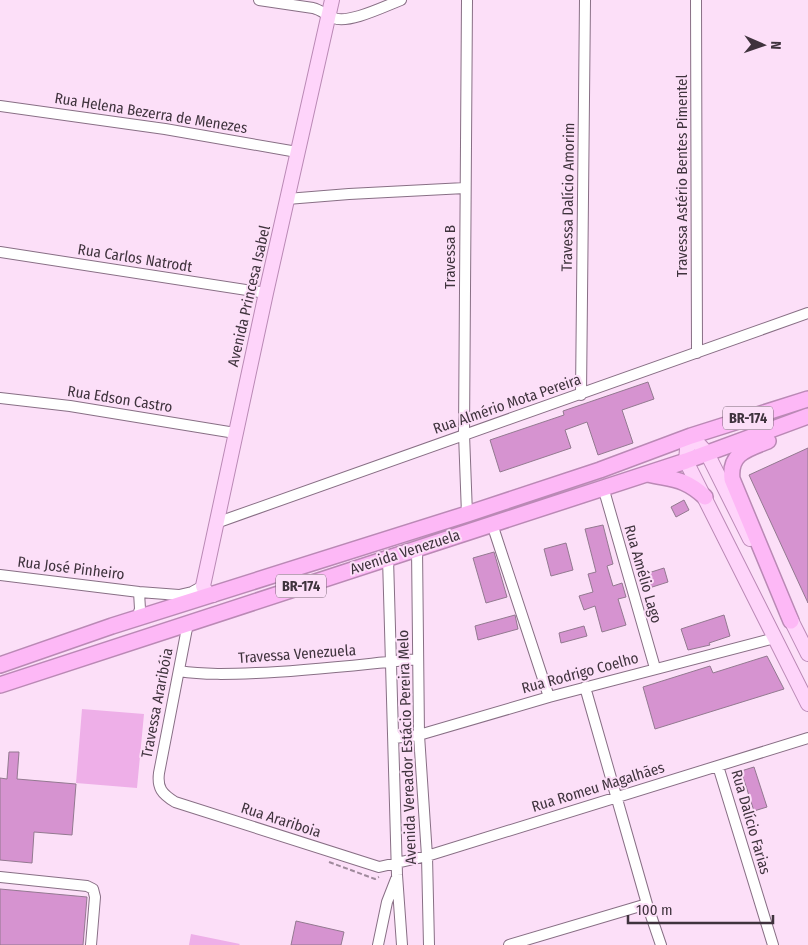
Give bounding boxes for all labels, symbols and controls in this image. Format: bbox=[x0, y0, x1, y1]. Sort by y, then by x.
north arrow bbox=[738, 20, 788, 70]
text: N bbox=[767, 41, 784, 50]
street label: Travessa Astério Bentes Pimentel bbox=[673, 75, 691, 277]
street label: Rua Helena Bezerra de Menezes bbox=[53, 89, 249, 137]
street label: Travessa Dalício Amorim bbox=[558, 122, 578, 272]
street label: Avenida Princesa Isabel bbox=[224, 223, 274, 368]
street label: Travessa B bbox=[441, 225, 459, 289]
street label: Rua Carlos Natrodt bbox=[76, 240, 194, 276]
street label: Rua Almério Mota Pereira bbox=[431, 370, 583, 438]
street label: Rua Edson Castro bbox=[66, 382, 174, 416]
road number: BR-174 bbox=[723, 406, 773, 429]
street label: Rua Amélio Lago bbox=[620, 523, 666, 625]
street label: Avenida Venezuela bbox=[348, 526, 462, 578]
street label: Rua José Pinheiro bbox=[17, 553, 126, 583]
road number: BR-174 bbox=[276, 574, 326, 598]
street label: Avenida Vereador Estácio Pereira Melo bbox=[394, 629, 420, 865]
street label: Travessa Venezuela bbox=[238, 641, 356, 667]
street label: Travessa Araribóia bbox=[137, 646, 177, 760]
street label: Rua Rodrigo Coelho bbox=[520, 649, 641, 697]
street label: Rua Romeu Magalhães bbox=[529, 758, 667, 816]
street label: Rua Dalício Farias bbox=[728, 768, 774, 876]
street label: Rua Arariboia bbox=[239, 799, 323, 841]
scale bar bbox=[628, 892, 773, 924]
text: 100 m bbox=[636, 901, 673, 919]

